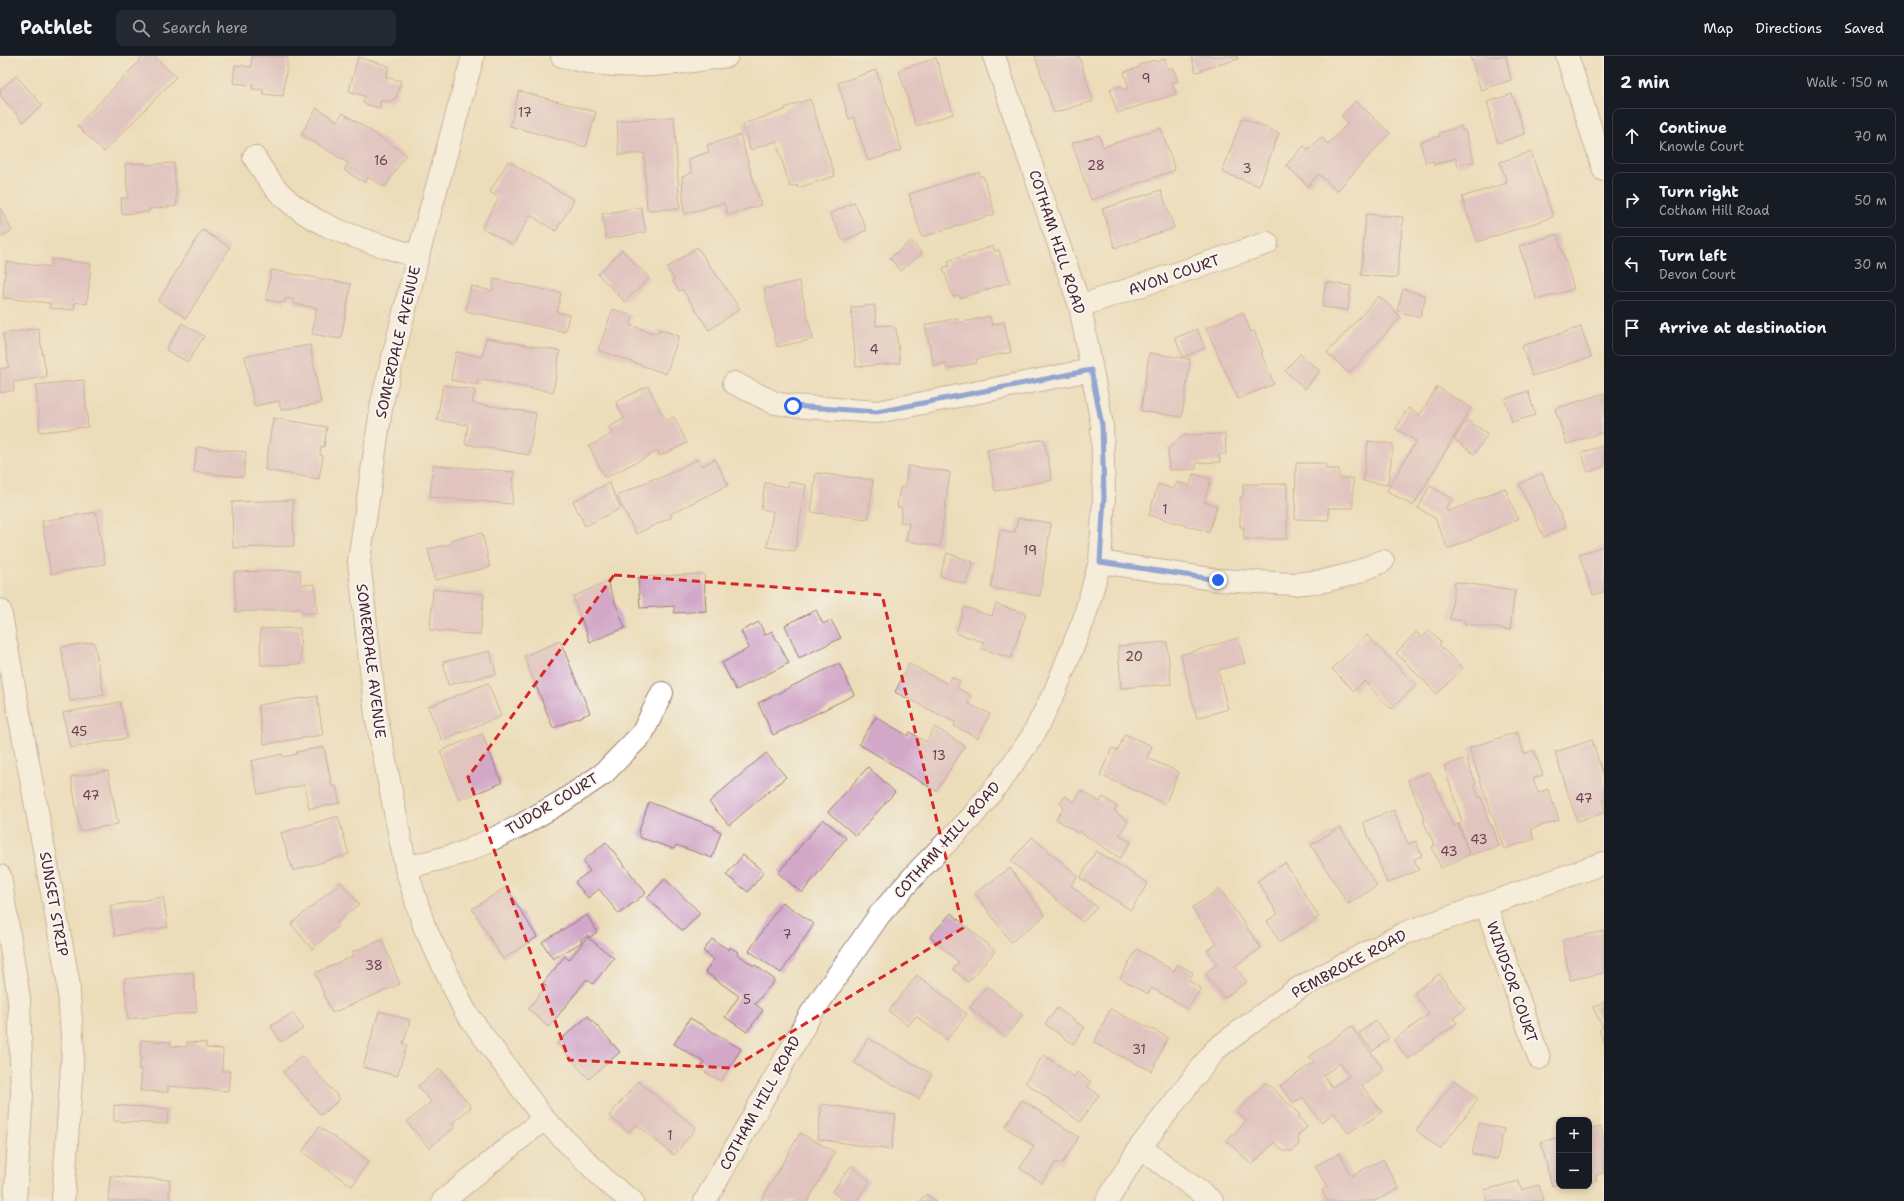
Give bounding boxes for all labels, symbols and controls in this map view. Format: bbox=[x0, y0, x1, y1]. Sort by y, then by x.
search box bbox=[116, 10, 396, 46]
text: Pathlet bbox=[20, 15, 92, 40]
icon: search bbox=[130, 17, 152, 39]
text: Search here bbox=[162, 18, 248, 38]
text: Map bbox=[1704, 19, 1734, 37]
text: Directions bbox=[1756, 19, 1822, 37]
text: Saved bbox=[1844, 19, 1884, 37]
house number: 9 bbox=[1141, 70, 1151, 87]
text: 2 min bbox=[1620, 71, 1670, 93]
text: Walk · 150 m bbox=[1806, 74, 1888, 91]
house number: 17 bbox=[518, 104, 532, 121]
text: Continue bbox=[1659, 118, 1727, 138]
icon: ahead bbox=[1621, 125, 1643, 147]
text: 70 m bbox=[1853, 128, 1887, 145]
text: Knowle Court bbox=[1659, 138, 1744, 155]
house number: 16 bbox=[374, 152, 388, 169]
house number: 28 bbox=[1087, 157, 1105, 174]
house number: 3 bbox=[1242, 160, 1252, 177]
street label: COTHAM HILL ROAD bbox=[1024, 167, 1090, 317]
text: Turn right bbox=[1659, 182, 1739, 202]
icon: right bbox=[1621, 189, 1643, 211]
text: 50 m bbox=[1854, 192, 1887, 209]
text: Cotham Hill Road bbox=[1659, 202, 1769, 219]
text: Turn left bbox=[1659, 246, 1727, 266]
street label: AVON COURT bbox=[1125, 250, 1223, 300]
icon: left bbox=[1621, 253, 1643, 275]
text: 30 m bbox=[1853, 256, 1887, 273]
street label: SOMERDALE AVENUE bbox=[371, 264, 425, 420]
text: Devon Court bbox=[1659, 266, 1736, 283]
icon: arrive bbox=[1621, 317, 1643, 339]
text: Arrive at destination bbox=[1659, 318, 1827, 338]
house number: 4 bbox=[869, 341, 879, 358]
route start bbox=[784, 397, 802, 415]
house number: 1 bbox=[1162, 501, 1168, 518]
house number: 19 bbox=[1023, 542, 1037, 559]
route end bbox=[1209, 571, 1227, 589]
street label: SOMERDALE AVENUE bbox=[352, 582, 390, 740]
house number: 20 bbox=[1125, 648, 1143, 665]
house number: 45 bbox=[71, 723, 87, 740]
house number: 13 bbox=[932, 747, 946, 764]
street label: TUDOR COURT bbox=[502, 768, 602, 840]
street label: COTHAM HILL ROAD bbox=[889, 777, 1005, 903]
house number: 47 bbox=[82, 787, 100, 804]
house number: 47 bbox=[1575, 790, 1593, 807]
house number: 43 bbox=[1470, 831, 1488, 848]
house number: 43 bbox=[1440, 843, 1458, 860]
street label: SUNSET STRIP bbox=[35, 850, 73, 958]
street label: WINDSOR COURT bbox=[1482, 918, 1542, 1046]
street label: PEMBROKE ROAD bbox=[1288, 925, 1410, 1003]
house number: 7 bbox=[782, 926, 792, 943]
house number: 38 bbox=[365, 957, 383, 974]
house number: 5 bbox=[743, 991, 751, 1008]
street label: COTHAM HILL ROAD bbox=[715, 1032, 805, 1174]
house number: 31 bbox=[1132, 1041, 1146, 1058]
map controls bbox=[1556, 1117, 1592, 1189]
button: + bbox=[1556, 1117, 1592, 1153]
house number: 1 bbox=[667, 1127, 673, 1144]
button: − bbox=[1556, 1153, 1592, 1189]

